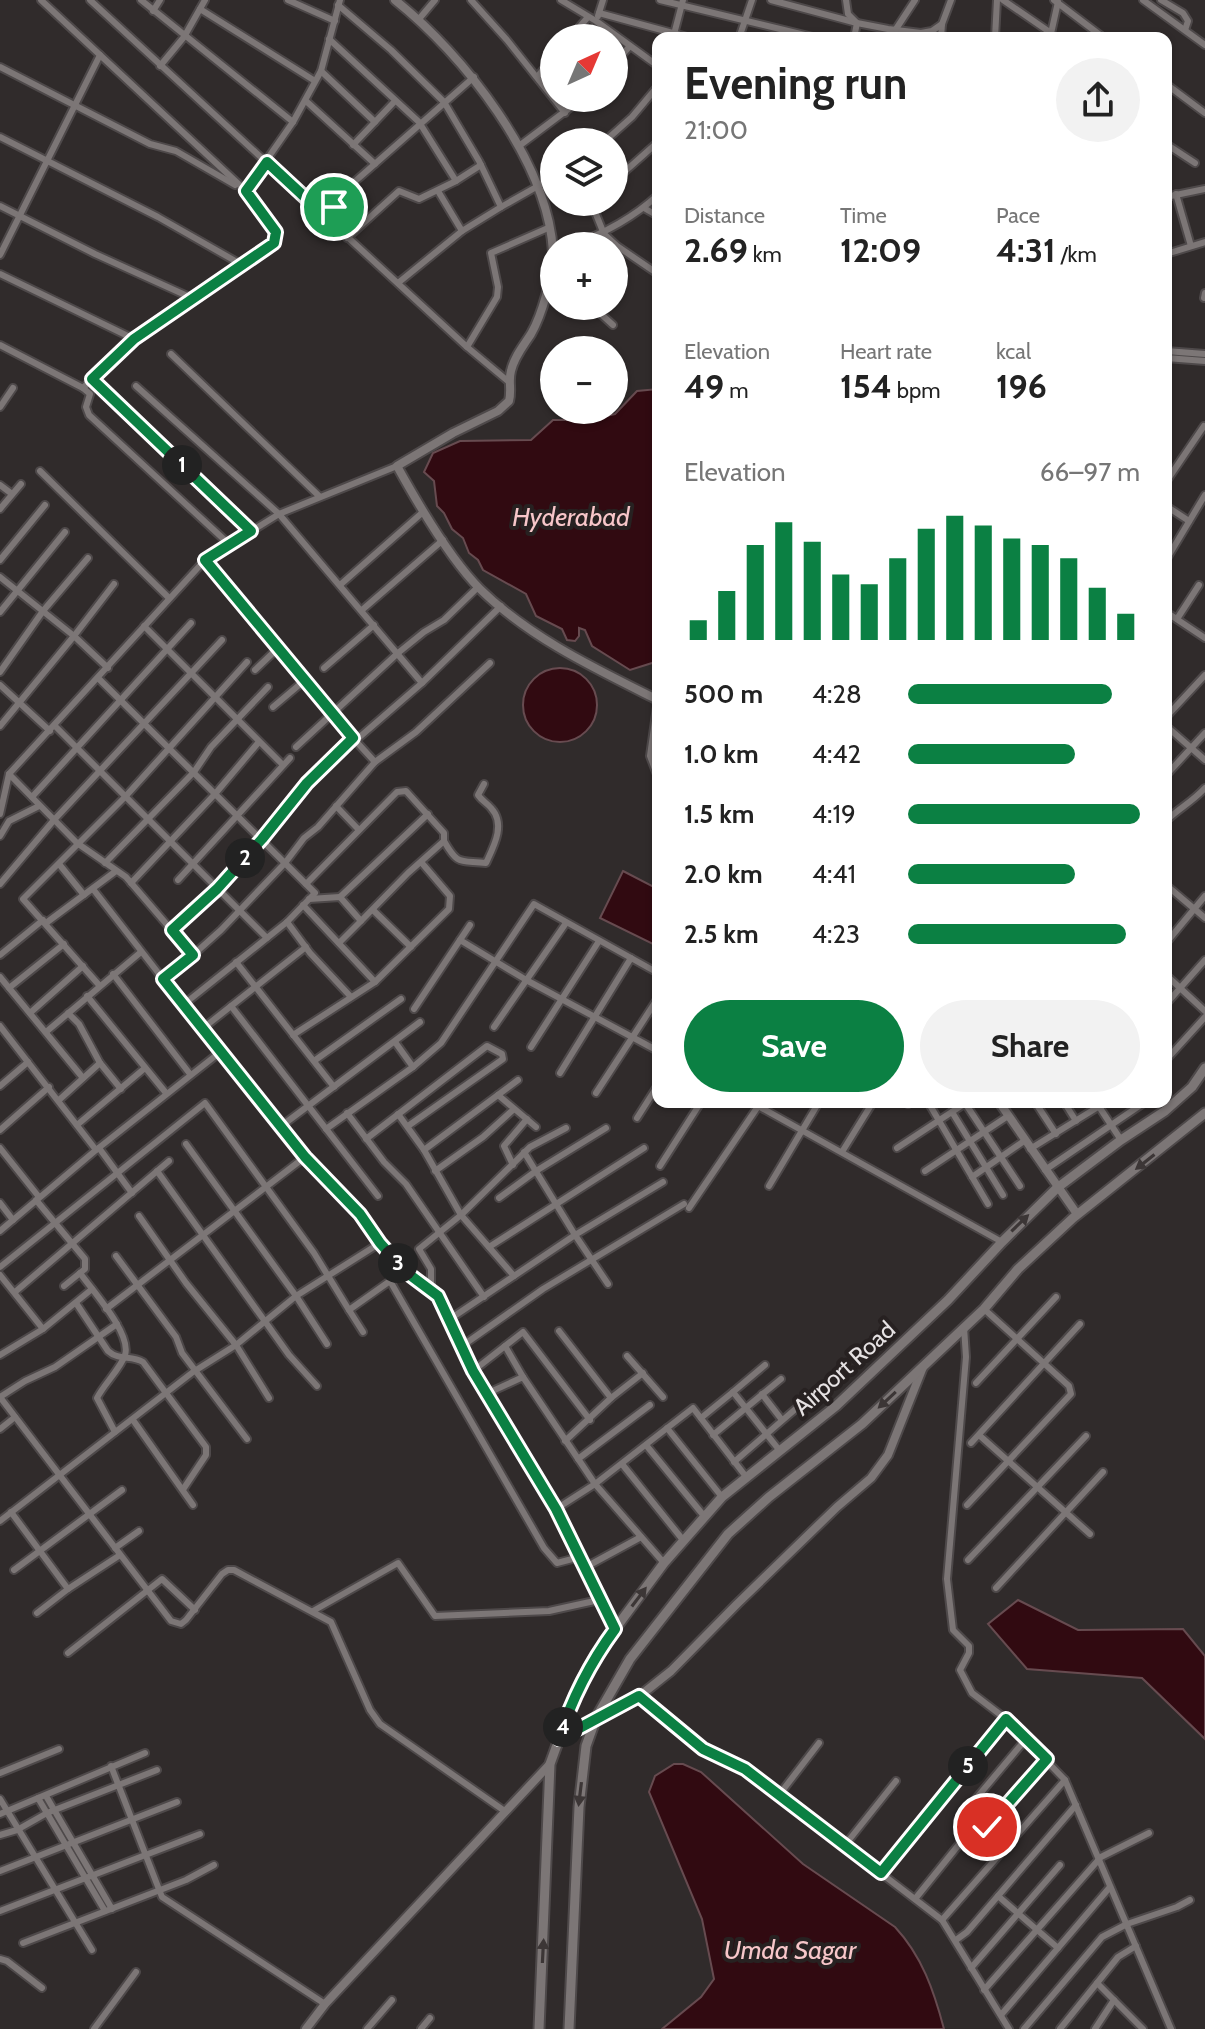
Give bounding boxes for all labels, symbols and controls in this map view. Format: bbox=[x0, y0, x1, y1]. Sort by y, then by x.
north arrow bbox=[540, 24, 628, 112]
map controls bbox=[540, 24, 628, 424]
text: Evening run bbox=[684, 57, 907, 110]
button: share bbox=[1056, 58, 1140, 142]
text: 21:00 bbox=[684, 114, 748, 146]
button: layers bbox=[540, 128, 628, 216]
pin bbox=[300, 173, 368, 241]
icon: arrive bbox=[312, 185, 356, 229]
text: Distance bbox=[684, 202, 765, 229]
text: Time bbox=[840, 202, 887, 229]
text: Pace bbox=[996, 202, 1040, 229]
text: 2.69 bbox=[684, 229, 748, 271]
text: 12:09 bbox=[840, 229, 921, 271]
text: 4:31 bbox=[996, 229, 1056, 271]
button: + bbox=[540, 232, 628, 320]
text: km bbox=[748, 241, 782, 268]
text: /km bbox=[1056, 241, 1097, 268]
button: − bbox=[540, 336, 628, 424]
text: Elevation bbox=[684, 338, 770, 365]
text: Heart rate bbox=[840, 338, 932, 365]
text: kcal bbox=[996, 338, 1031, 365]
text: 49 bbox=[684, 365, 724, 407]
text: 154 bbox=[840, 365, 892, 407]
text: 196 bbox=[996, 365, 1047, 407]
text: m bbox=[724, 377, 748, 404]
text: bpm bbox=[892, 377, 941, 404]
pin: 1 bbox=[162, 445, 202, 485]
text: 1 bbox=[178, 451, 186, 478]
text: Elevation bbox=[684, 456, 786, 488]
text: 66–97 m bbox=[1040, 456, 1140, 488]
water label: Hyderabad bbox=[512, 501, 631, 533]
text: 500 m bbox=[684, 678, 763, 710]
text: 4:28 bbox=[812, 678, 862, 710]
text: 1.0 km bbox=[684, 738, 759, 770]
text: 4:42 bbox=[812, 738, 861, 770]
text: 1.5 km bbox=[684, 798, 754, 830]
text: 4:19 bbox=[812, 798, 856, 830]
pin: 2 bbox=[225, 838, 265, 878]
text: 2 bbox=[239, 844, 251, 871]
text: 2.0 km bbox=[684, 858, 763, 890]
text: 4:41 bbox=[812, 858, 856, 890]
text: 2.5 km bbox=[684, 918, 759, 950]
text: 4:23 bbox=[812, 918, 860, 950]
button: Save bbox=[684, 1000, 904, 1092]
button: Share bbox=[920, 1000, 1140, 1092]
one-way arrow bbox=[1134, 1153, 1155, 1169]
one-way arrow bbox=[1011, 1215, 1030, 1233]
pin: 3 bbox=[378, 1243, 418, 1283]
text: 3 bbox=[392, 1249, 404, 1276]
street label: Airport Road bbox=[787, 1315, 901, 1421]
one-way arrow bbox=[878, 1391, 897, 1409]
one-way arrow bbox=[630, 1587, 646, 1607]
pin: 4 bbox=[543, 1707, 583, 1747]
text: 4 bbox=[556, 1713, 570, 1740]
pin: 5 bbox=[948, 1746, 988, 1786]
text: 5 bbox=[962, 1752, 974, 1779]
one-way arrow bbox=[574, 1782, 587, 1807]
pin bbox=[953, 1793, 1021, 1861]
icon: check bbox=[965, 1805, 1009, 1849]
water label: Umda Sagar bbox=[724, 1934, 857, 1966]
one-way arrow bbox=[537, 1938, 550, 1963]

